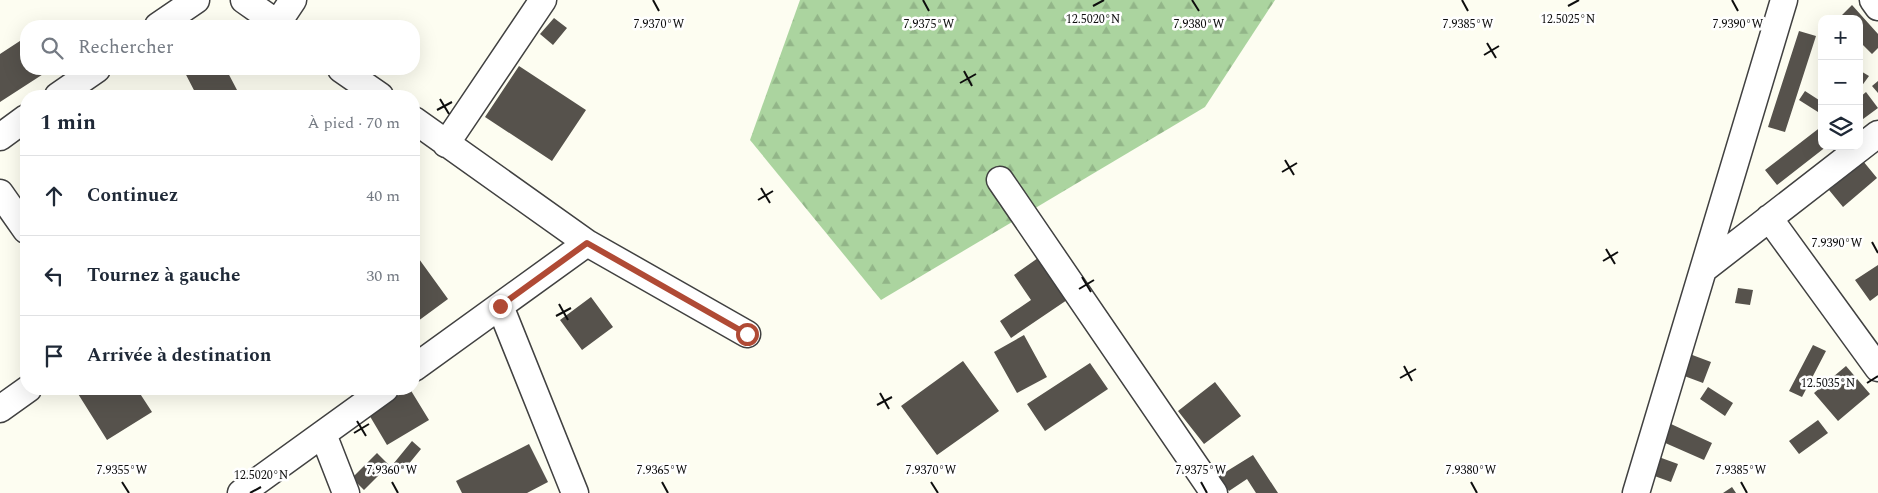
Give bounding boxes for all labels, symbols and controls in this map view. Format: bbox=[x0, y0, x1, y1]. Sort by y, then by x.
text: 12.5020°N bbox=[1066, 10, 1120, 29]
text: 12.5025°N bbox=[1541, 10, 1595, 29]
text: 7.9370°W bbox=[634, 15, 685, 34]
text: 7.9375°W bbox=[904, 15, 955, 34]
text: 7.9380°W bbox=[1174, 15, 1225, 34]
text: 7.9385°W bbox=[1443, 15, 1494, 34]
text: 7.9390°W bbox=[1713, 15, 1764, 34]
map controls bbox=[1818, 15, 1863, 150]
button: + bbox=[1818, 15, 1863, 60]
search box bbox=[20, 20, 420, 75]
text: Rechercher bbox=[78, 33, 174, 62]
icon: search bbox=[38, 34, 66, 62]
button: − bbox=[1818, 60, 1863, 105]
button: layers bbox=[1818, 105, 1863, 150]
text: 1 min bbox=[40, 107, 96, 139]
text: À pied · 70 m bbox=[307, 111, 400, 135]
text: Continuez bbox=[87, 181, 178, 210]
icon: ahead bbox=[40, 182, 68, 210]
text: 40 m bbox=[366, 184, 400, 208]
text: 7.9390°W bbox=[1812, 234, 1863, 253]
text: Tournez à gauche bbox=[87, 261, 240, 290]
icon: left bbox=[40, 262, 68, 290]
text: 30 m bbox=[366, 264, 400, 288]
route end bbox=[489, 295, 512, 318]
route start bbox=[736, 323, 759, 346]
text: Arrivée à destination bbox=[87, 341, 271, 370]
icon: arrive bbox=[40, 342, 68, 370]
text: 12.5035°N bbox=[1801, 374, 1855, 393]
text: 7.9355°W bbox=[97, 461, 148, 480]
text: 7.9360°W bbox=[367, 461, 418, 480]
text: 7.9365°W bbox=[637, 461, 688, 480]
text: 7.9370°W bbox=[906, 461, 957, 480]
text: 7.9375°W bbox=[1176, 461, 1227, 480]
text: 7.9380°W bbox=[1446, 461, 1497, 480]
text: 7.9385°W bbox=[1716, 461, 1767, 480]
text: 12.5020°N bbox=[234, 466, 288, 485]

